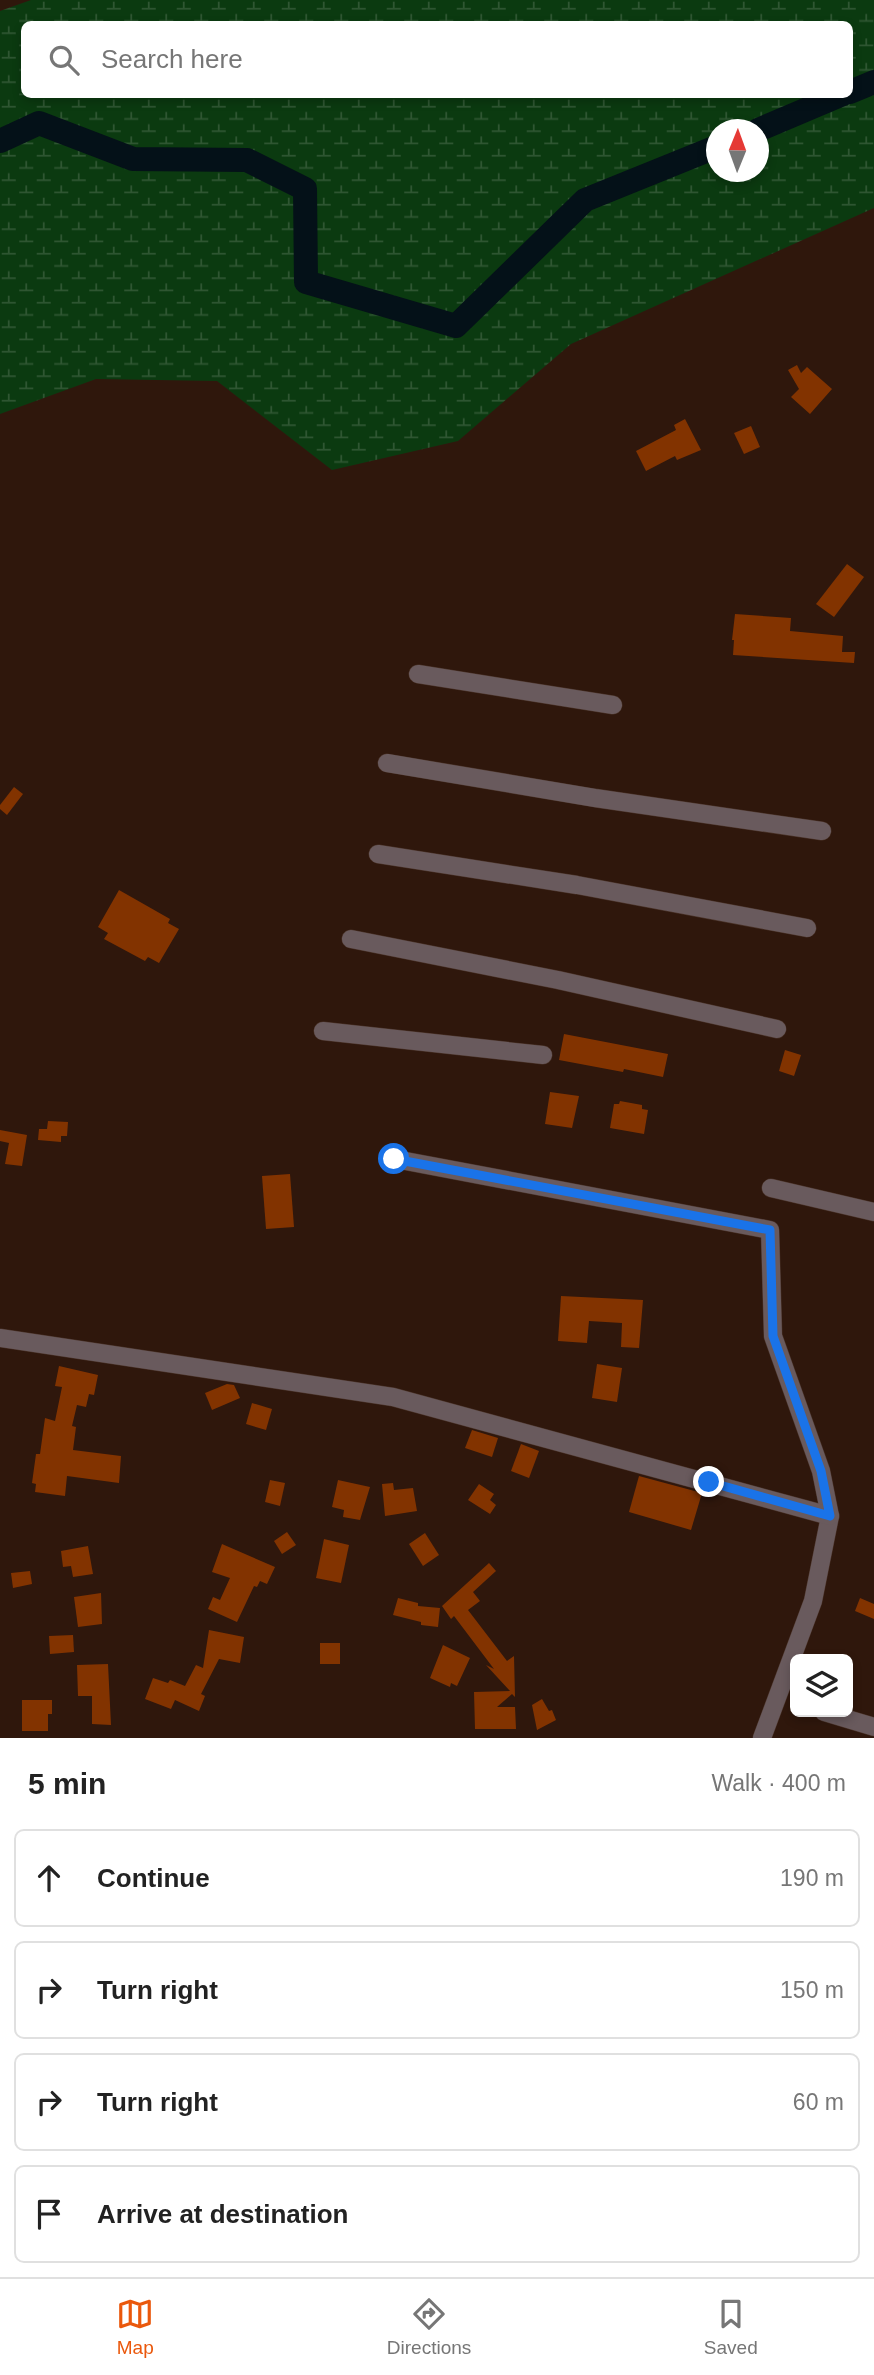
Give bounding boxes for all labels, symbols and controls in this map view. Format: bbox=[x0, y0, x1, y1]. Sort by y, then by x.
search box bbox=[21, 21, 853, 98]
icon: search bbox=[45, 41, 83, 79]
text: Search here bbox=[101, 44, 243, 74]
north arrow bbox=[706, 119, 769, 182]
route start bbox=[378, 1143, 409, 1174]
route end bbox=[693, 1466, 724, 1497]
map controls bbox=[790, 1654, 853, 1717]
button: layers bbox=[790, 1654, 853, 1717]
text: 5 min bbox=[28, 1767, 106, 1800]
text: Walk · 400 m bbox=[711, 1770, 846, 1796]
icon: ahead bbox=[30, 1859, 68, 1897]
text: Continue bbox=[97, 1863, 210, 1893]
text: 190 m bbox=[780, 1865, 844, 1891]
icon: right bbox=[30, 1971, 68, 2009]
text: Turn right bbox=[97, 1975, 218, 2005]
text: 150 m bbox=[780, 1977, 844, 2003]
icon: right bbox=[30, 2083, 68, 2121]
text: Turn right bbox=[97, 2087, 218, 2117]
text: 60 m bbox=[793, 2089, 844, 2115]
icon: arrive bbox=[30, 2195, 68, 2233]
text: Arrive at destination bbox=[97, 2199, 348, 2229]
tab: Map bbox=[116, 2295, 154, 2359]
tab: Directions bbox=[387, 2295, 471, 2359]
tab: Saved bbox=[704, 2295, 758, 2359]

